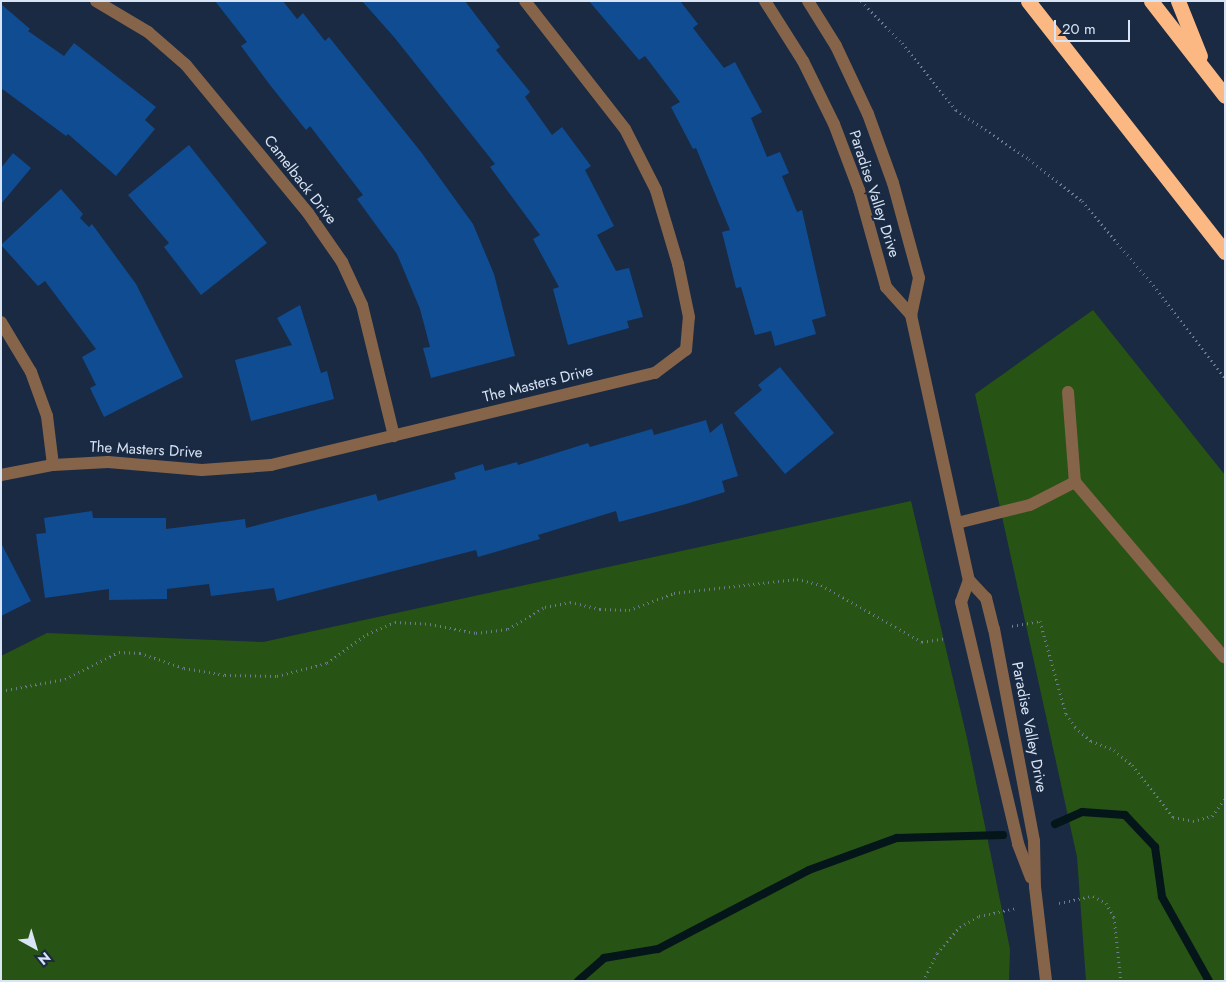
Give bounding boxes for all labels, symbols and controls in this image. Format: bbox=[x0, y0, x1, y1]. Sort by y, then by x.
scale bar bbox=[1056, 10, 1132, 42]
text: 20 m bbox=[1062, 18, 1096, 40]
street label: Paradise Valley Drive bbox=[845, 128, 903, 260]
street label: Camelback Drive bbox=[260, 132, 340, 228]
street label: The Masters Drive bbox=[481, 362, 595, 406]
street label: The Masters Drive bbox=[89, 438, 203, 462]
street label: Paradise Valley Drive bbox=[1008, 660, 1050, 794]
north arrow bbox=[10, 922, 60, 972]
text: N bbox=[34, 947, 55, 970]

